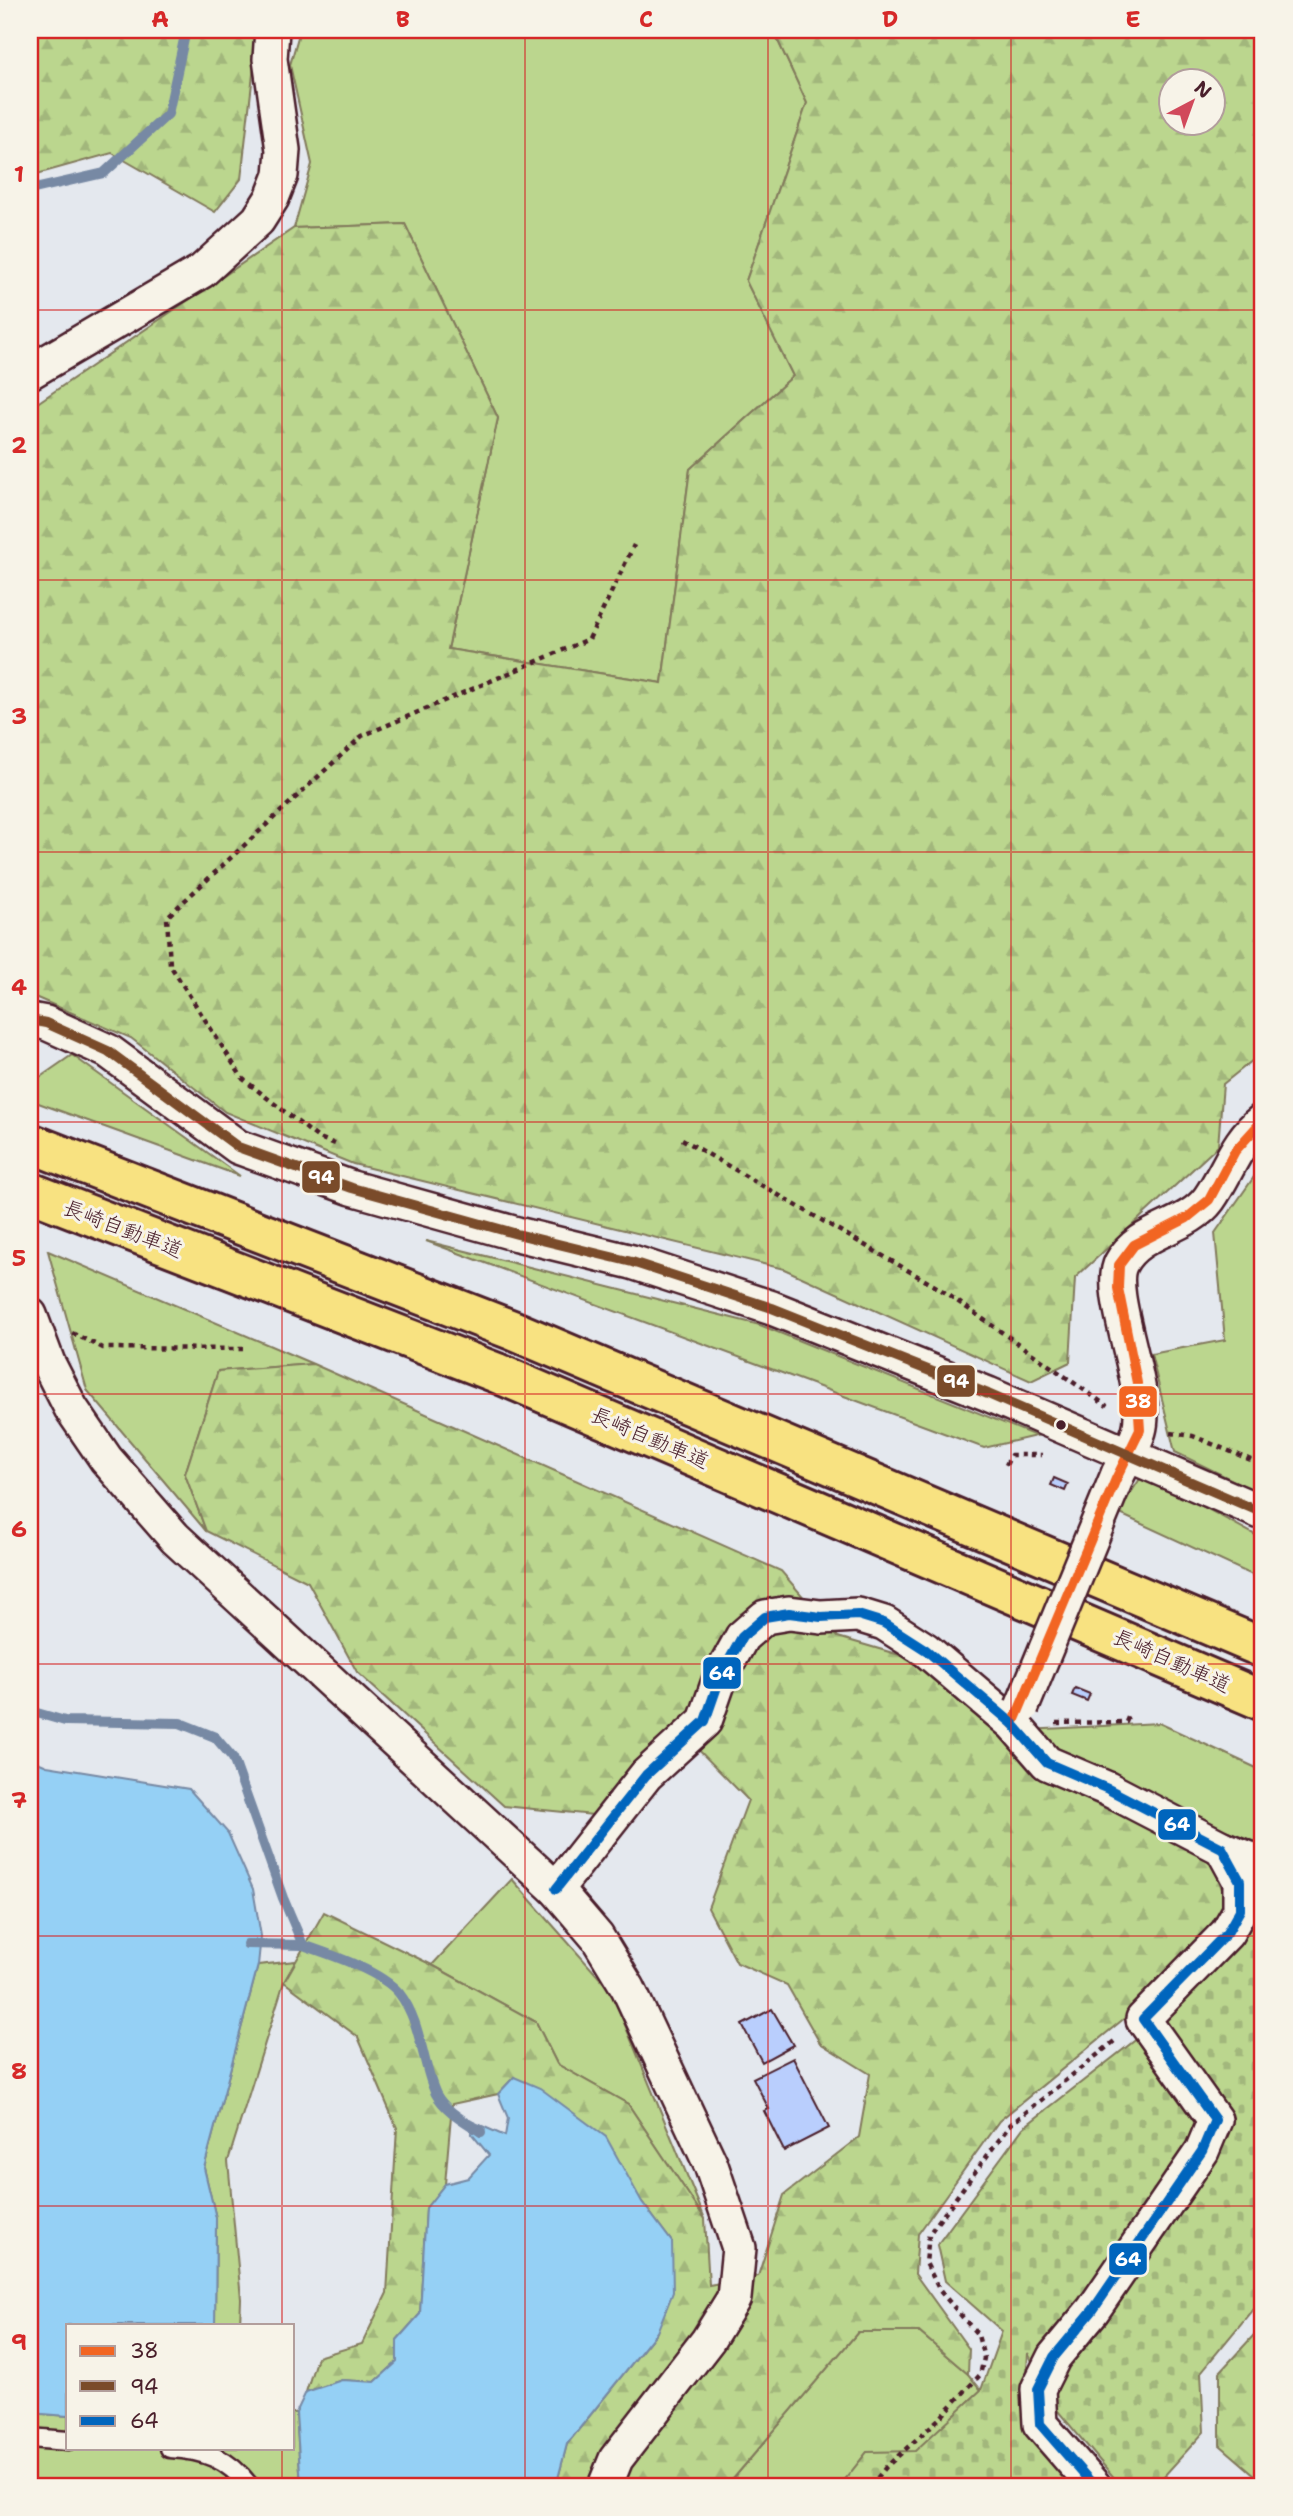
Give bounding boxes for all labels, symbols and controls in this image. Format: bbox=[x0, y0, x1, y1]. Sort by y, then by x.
text: A bbox=[151, 4, 169, 34]
text: B bbox=[396, 4, 410, 34]
text: C bbox=[639, 4, 653, 34]
text: D bbox=[882, 4, 898, 34]
text: E bbox=[1125, 4, 1141, 34]
north arrow bbox=[1156, 66, 1226, 136]
text: N bbox=[1189, 75, 1217, 104]
text: 1 bbox=[14, 159, 24, 189]
text: 2 bbox=[11, 430, 27, 460]
text: 3 bbox=[11, 701, 27, 731]
text: 4 bbox=[11, 972, 27, 1002]
line badge: 94 bbox=[301, 1160, 341, 1194]
text: 94 bbox=[308, 1165, 335, 1190]
street label: 長崎自動車道 bbox=[59, 1193, 187, 1265]
text: 5 bbox=[12, 1243, 26, 1273]
line badge: 94 bbox=[936, 1364, 976, 1398]
text: 94 bbox=[943, 1369, 970, 1394]
line badge: 38 bbox=[1118, 1385, 1158, 1418]
text: 38 bbox=[1125, 1389, 1151, 1414]
street label: 長崎自動車道 bbox=[587, 1400, 713, 1476]
unlabelled marker bbox=[1054, 1418, 1068, 1432]
text: 6 bbox=[11, 1514, 27, 1544]
street label: 長崎自動車道 bbox=[1109, 1623, 1235, 1699]
line badge: 64 bbox=[702, 1656, 742, 1690]
text: 64 bbox=[709, 1661, 736, 1686]
text: 7 bbox=[11, 1785, 27, 1815]
line badge: 64 bbox=[1157, 1808, 1197, 1841]
text: 64 bbox=[1164, 1812, 1191, 1837]
text: 8 bbox=[11, 2056, 27, 2086]
line badge: 64 bbox=[1108, 2242, 1148, 2276]
text: 64 bbox=[1115, 2247, 1142, 2272]
legend bbox=[66, 2324, 294, 2450]
text: 9 bbox=[11, 2327, 27, 2357]
text: 38 bbox=[130, 2337, 159, 2365]
text: 94 bbox=[130, 2373, 159, 2401]
text: 64 bbox=[130, 2407, 159, 2435]

